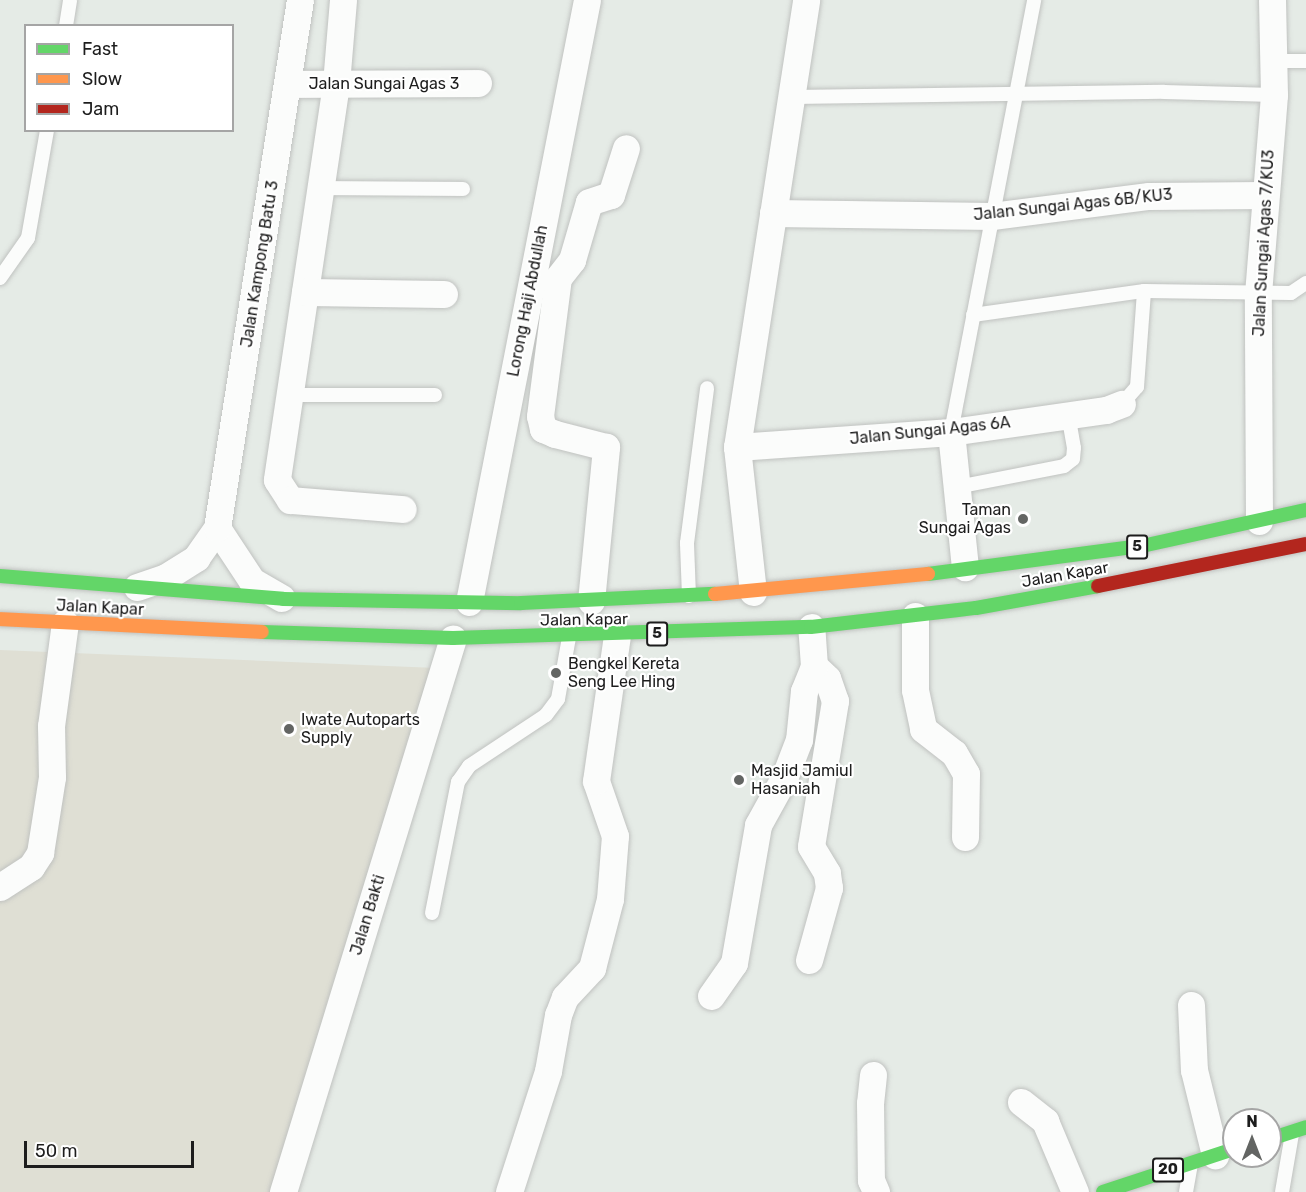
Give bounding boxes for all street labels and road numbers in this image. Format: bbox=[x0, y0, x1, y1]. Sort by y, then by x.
street label: Jalan Sungai Agas 3 bbox=[308, 74, 460, 94]
street label: Jalan Sungai Agas 7/KU3 bbox=[1250, 149, 1278, 337]
street label: Jalan Kampong Batu 3 bbox=[237, 179, 283, 349]
street label: Jalan Sungai Agas 6B/KU3 bbox=[972, 185, 1174, 225]
street label: Lorong Haji Abdullah bbox=[504, 223, 552, 379]
street label: Jalan Sungai Agas 6A bbox=[848, 413, 1012, 449]
road number: 5 bbox=[1125, 535, 1149, 559]
street label: Jalan Kapar bbox=[1020, 558, 1110, 592]
street label: Jalan Kapar bbox=[56, 596, 144, 620]
street label: Jalan Kapar bbox=[540, 610, 628, 630]
road number: 5 bbox=[645, 622, 669, 646]
street label: Jalan Bakti bbox=[347, 872, 389, 958]
road number: 20 bbox=[1152, 1158, 1184, 1182]

